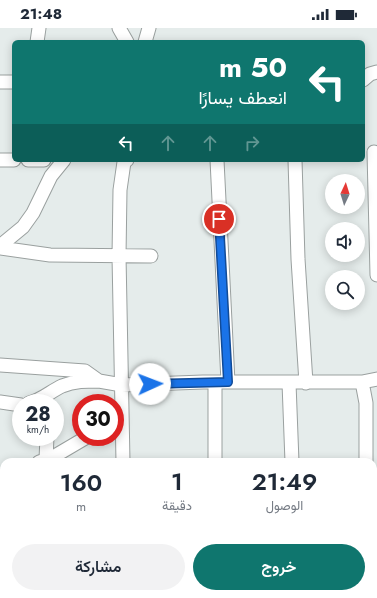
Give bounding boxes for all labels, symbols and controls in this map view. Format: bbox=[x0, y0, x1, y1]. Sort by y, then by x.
text: 21:48 bbox=[20, 3, 62, 25]
text: 50 m bbox=[219, 47, 287, 88]
icon: left bbox=[301, 56, 353, 108]
text: انعطف يسارًا bbox=[198, 85, 287, 111]
icon: left bbox=[115, 132, 137, 154]
icon: ahead bbox=[157, 132, 179, 154]
icon: ahead bbox=[199, 132, 221, 154]
icon: right bbox=[241, 132, 263, 154]
north arrow bbox=[325, 174, 365, 214]
map controls bbox=[325, 174, 365, 310]
pin bbox=[202, 202, 236, 236]
icon: arrive bbox=[208, 208, 230, 230]
button: sound bbox=[325, 222, 365, 262]
button: search bbox=[325, 270, 365, 310]
position arrow bbox=[129, 363, 171, 405]
speed limit sign: 30 bbox=[72, 394, 124, 446]
text: 28 bbox=[25, 400, 51, 429]
text: km/h bbox=[27, 422, 49, 437]
text: 1 bbox=[171, 464, 183, 499]
text: 21:49 bbox=[252, 464, 317, 499]
text: 160 bbox=[60, 465, 102, 500]
text: دقيقة bbox=[162, 496, 192, 515]
text: الوصول bbox=[266, 496, 303, 515]
text: m bbox=[76, 497, 86, 516]
button: مشاركة bbox=[12, 544, 185, 590]
button: خروج bbox=[193, 544, 365, 590]

